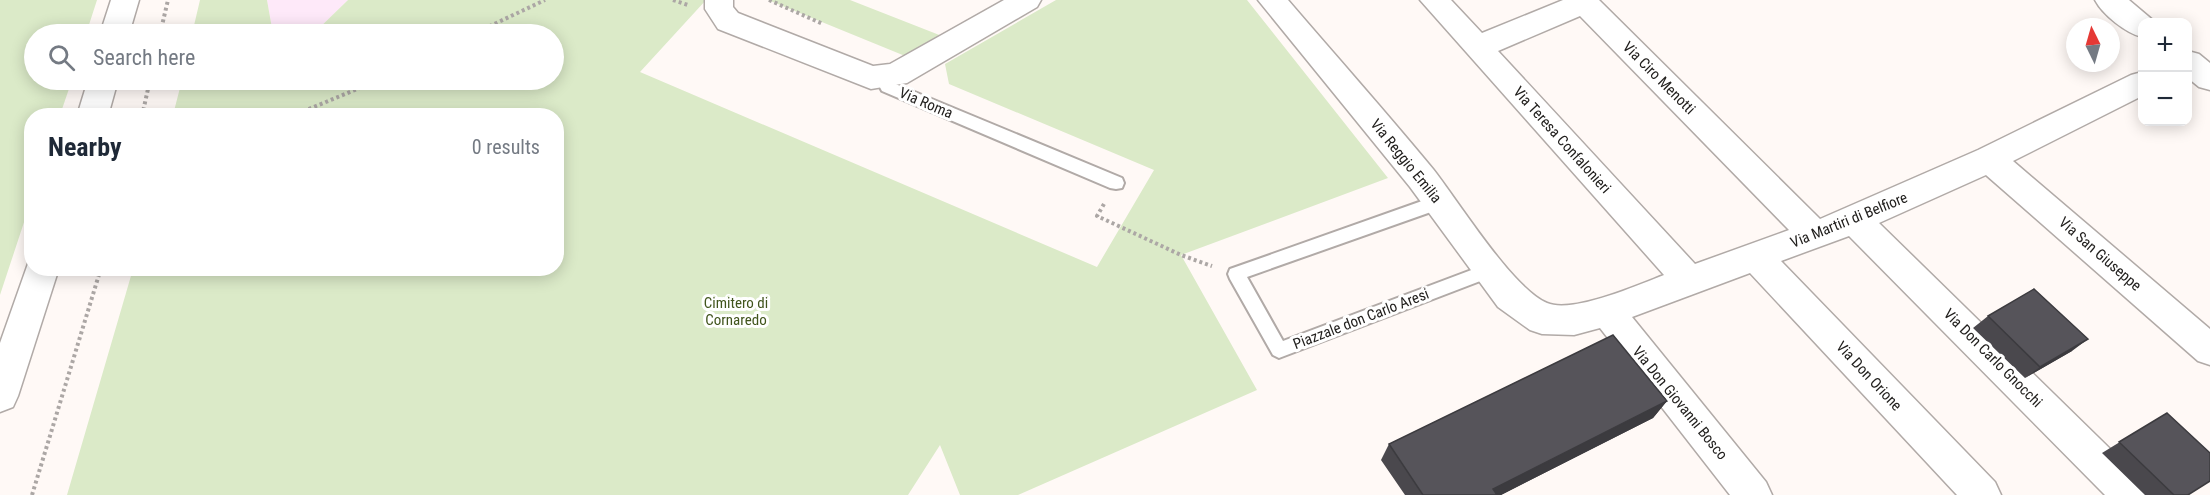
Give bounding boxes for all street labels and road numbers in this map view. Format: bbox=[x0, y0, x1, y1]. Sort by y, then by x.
street label: Via Ciro Menotti bbox=[1619, 38, 1699, 118]
street label: Via Teresa Confalonieri bbox=[1509, 83, 1615, 197]
street label: Via Roma bbox=[897, 84, 955, 122]
street label: Via Reggio Emilia bbox=[1367, 115, 1445, 207]
street label: Via Martiri di Belfiore bbox=[1788, 188, 1910, 252]
street label: Via San Giuseppe bbox=[2055, 213, 2145, 295]
street label: Piazzale don Carlo Aresi bbox=[1291, 285, 1431, 353]
street label: Via Don Carlo Gnocchi bbox=[1940, 305, 2046, 411]
street label: Via Don Orione bbox=[1832, 338, 1906, 414]
street label: Via Don Giovanni Bosco bbox=[1629, 343, 1731, 463]

